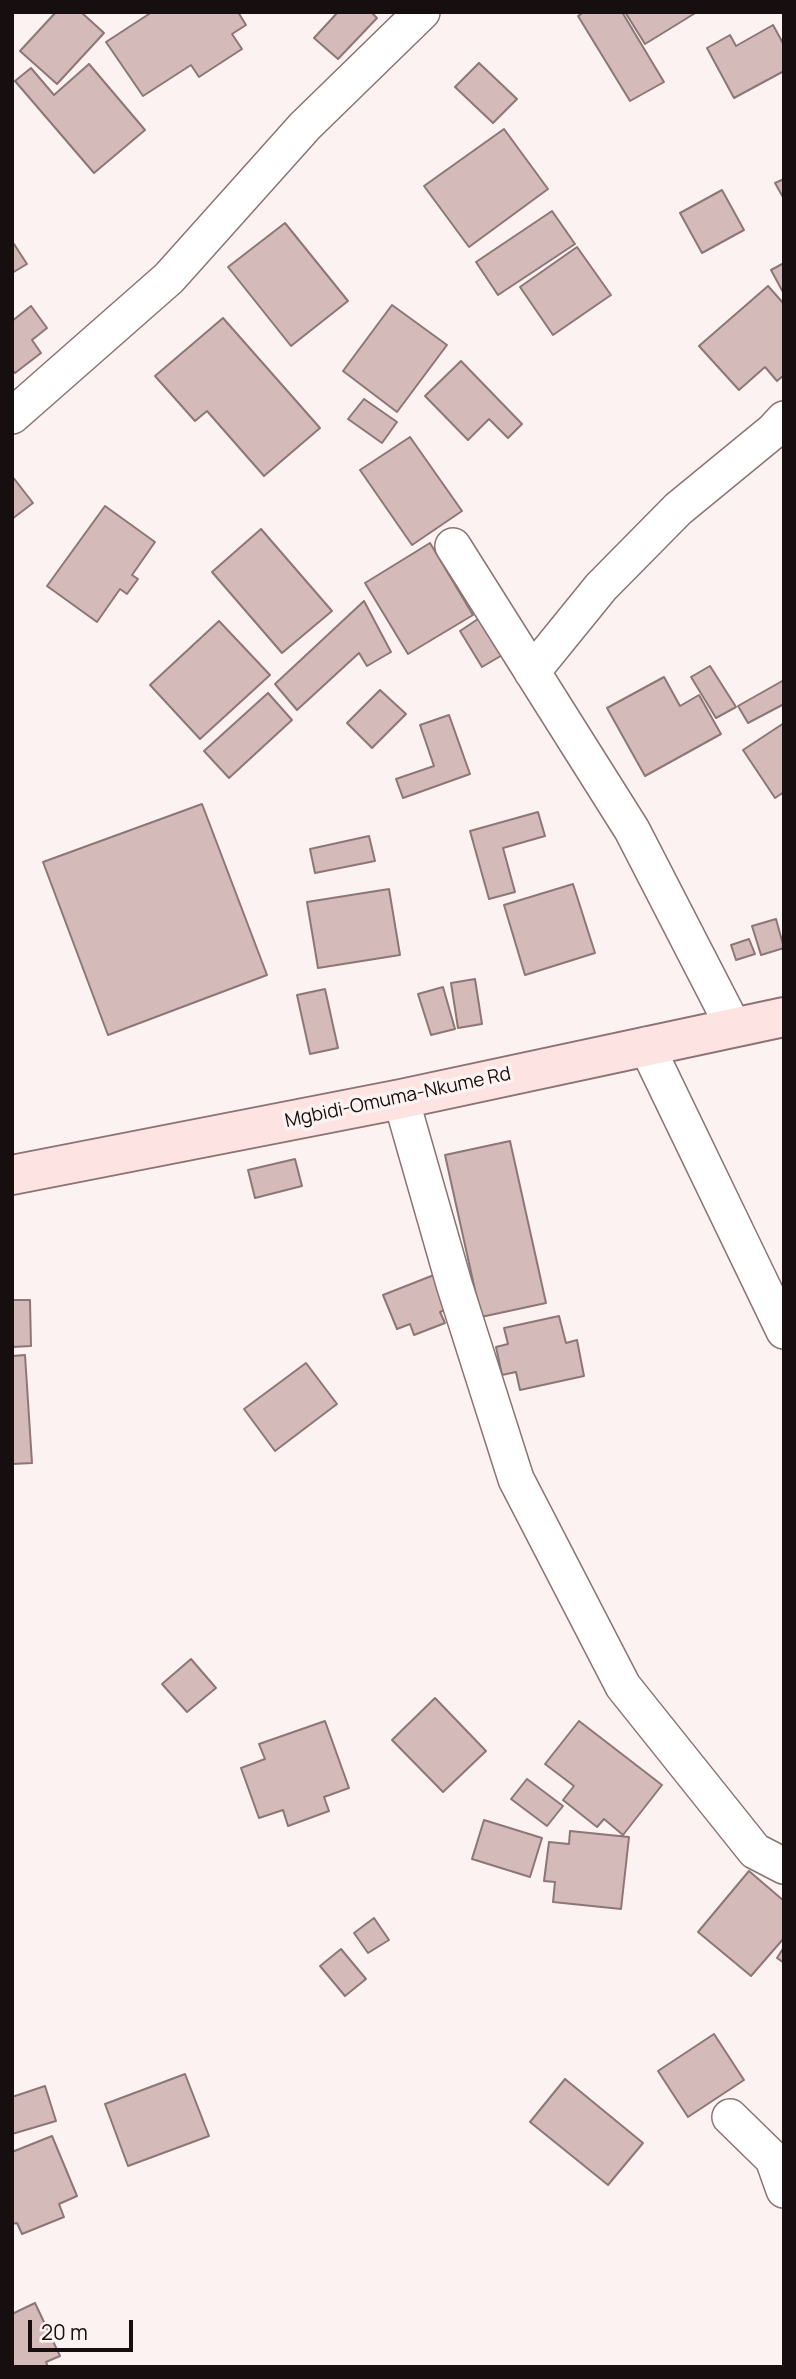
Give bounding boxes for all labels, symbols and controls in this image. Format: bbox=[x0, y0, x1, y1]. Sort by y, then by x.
street label: Mgbidi-Omuma-Nkume Rd bbox=[283, 1063, 513, 1133]
scale bar bbox=[32, 2306, 136, 2350]
text: 20 m bbox=[41, 2318, 88, 2346]

